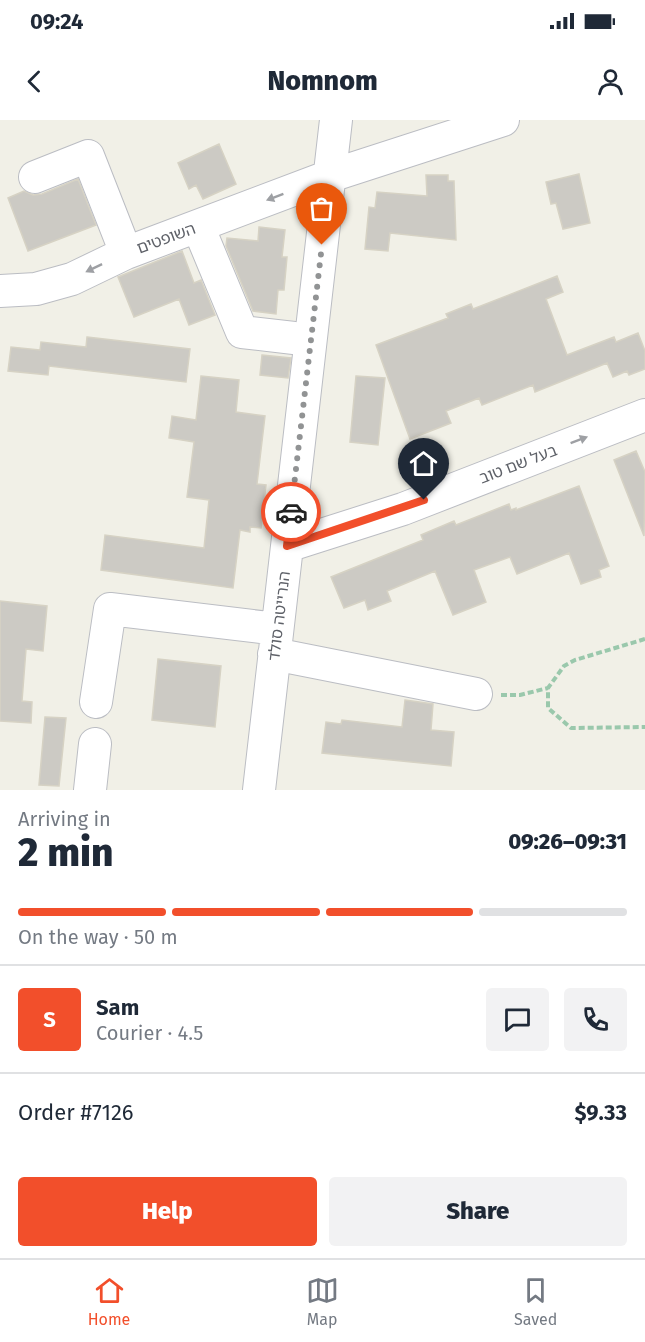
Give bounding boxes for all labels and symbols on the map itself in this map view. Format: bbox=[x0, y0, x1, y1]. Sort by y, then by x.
pin bbox=[296, 183, 347, 245]
one-way arrow bbox=[266, 192, 284, 202]
street label: השופטים bbox=[134, 219, 198, 257]
one-way arrow bbox=[85, 263, 103, 273]
one-way arrow bbox=[570, 435, 588, 445]
pin bbox=[398, 438, 449, 500]
street label: בעל שם טוב bbox=[476, 440, 560, 488]
courier bbox=[261, 482, 321, 542]
street label: הנרייטה סולד bbox=[264, 570, 294, 662]

